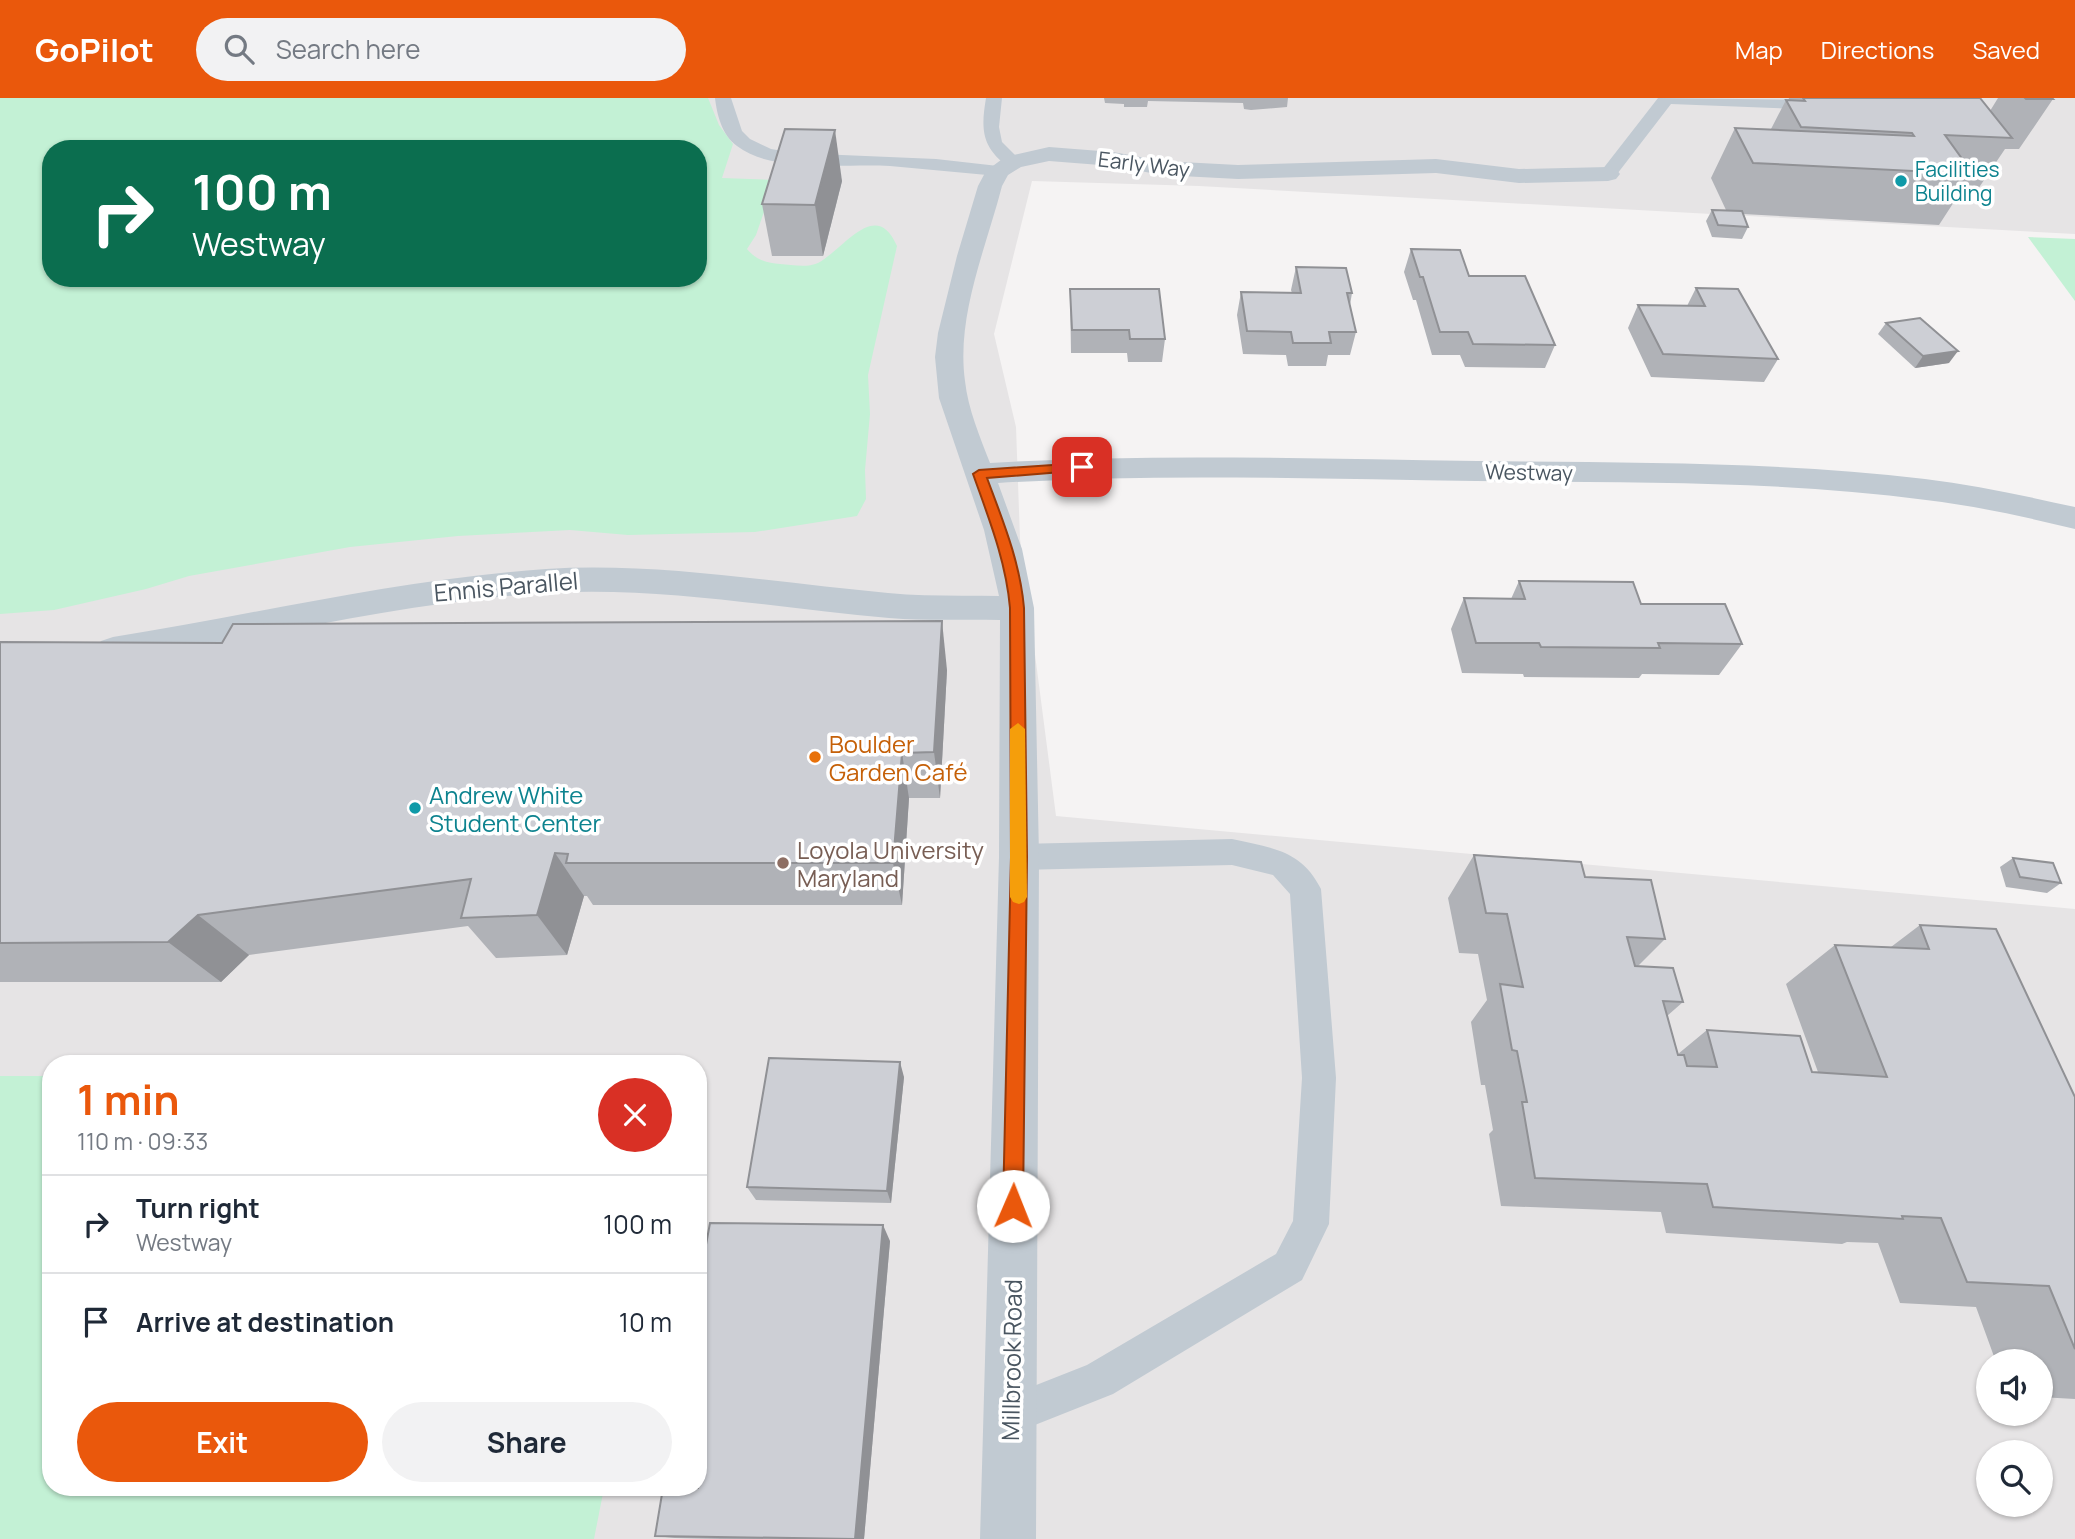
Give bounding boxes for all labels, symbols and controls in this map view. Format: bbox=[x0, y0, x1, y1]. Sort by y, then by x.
search box bbox=[196, 18, 686, 81]
text: GoPilot bbox=[35, 27, 154, 72]
icon: search bbox=[220, 30, 258, 68]
text: Search here bbox=[276, 31, 420, 67]
text: Map bbox=[1735, 33, 1783, 66]
text: Directions bbox=[1821, 33, 1934, 66]
text: Saved bbox=[1972, 33, 2040, 66]
street label: Early Way bbox=[1097, 144, 1191, 184]
place label: Facilities Building bbox=[1915, 155, 1999, 207]
text: 100 m bbox=[192, 158, 332, 225]
icon: right bbox=[77, 168, 168, 259]
marker: Facilities Building bbox=[1893, 173, 1909, 189]
text: Westway bbox=[192, 222, 326, 266]
pin bbox=[1052, 437, 1112, 497]
icon: arrive bbox=[1063, 448, 1101, 486]
street label: Westway bbox=[1485, 457, 1573, 487]
street label: Ennis Parallel bbox=[432, 563, 580, 609]
place label: Boulder Garden Café bbox=[829, 727, 968, 788]
marker: Boulder Garden Café bbox=[807, 749, 823, 765]
place label: Andrew White Student Center bbox=[429, 778, 601, 839]
marker: Andrew White Student Center bbox=[407, 800, 423, 816]
place label: Loyola University Maryland bbox=[797, 833, 984, 894]
marker: Loyola University Maryland bbox=[775, 855, 791, 871]
text: 1 min bbox=[77, 1070, 180, 1128]
button: close bbox=[598, 1078, 672, 1152]
text: 110 m · 09:33 bbox=[77, 1125, 208, 1157]
position arrow bbox=[976, 1169, 1050, 1243]
text: Turn right bbox=[136, 1190, 260, 1226]
icon: right bbox=[77, 1205, 115, 1243]
text: 100 m bbox=[603, 1206, 672, 1242]
text: Westway bbox=[136, 1226, 232, 1258]
street label: Millbrook Road bbox=[993, 1279, 1029, 1441]
icon: arrive bbox=[77, 1303, 115, 1341]
text: Arrive at destination bbox=[136, 1304, 394, 1340]
text: 10 m bbox=[619, 1304, 672, 1340]
map controls bbox=[1976, 1349, 2053, 1517]
button: sound bbox=[1976, 1349, 2053, 1426]
button: Exit bbox=[77, 1402, 368, 1482]
button: Share bbox=[382, 1402, 672, 1482]
button: search bbox=[1976, 1440, 2053, 1517]

